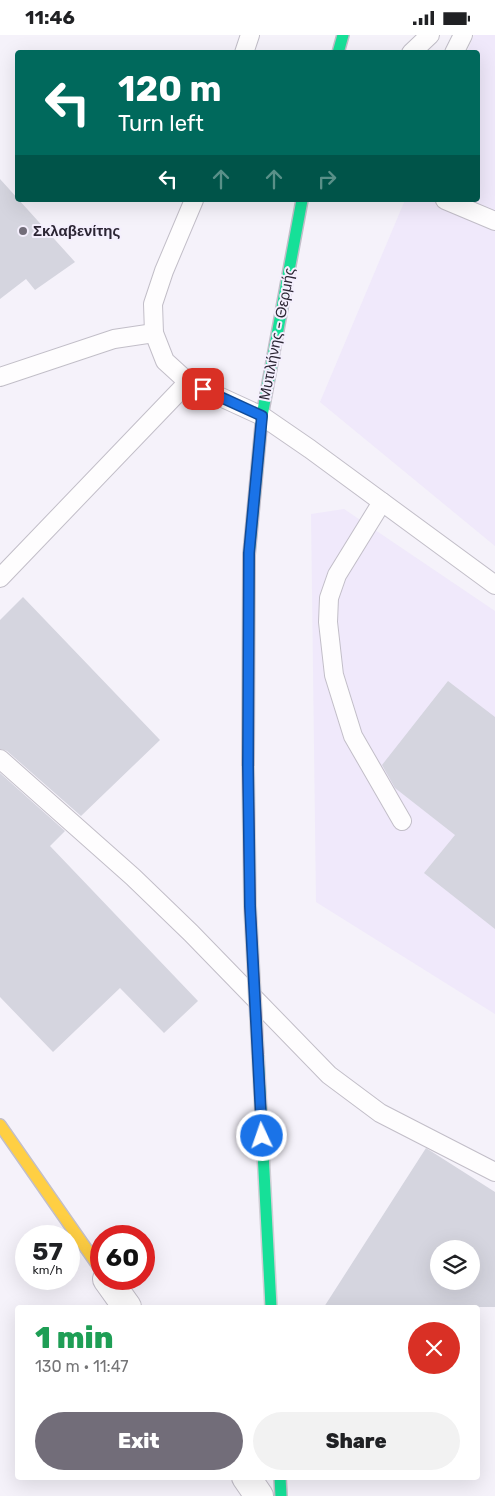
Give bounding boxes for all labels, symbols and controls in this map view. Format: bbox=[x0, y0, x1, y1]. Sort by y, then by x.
text: 11:46 bbox=[25, 6, 75, 29]
text: 120 m bbox=[118, 68, 221, 110]
icon: left bbox=[35, 70, 100, 135]
text: Turn left bbox=[118, 110, 204, 137]
icon: left bbox=[154, 165, 182, 193]
icon: ahead bbox=[207, 165, 235, 193]
icon: ahead bbox=[260, 165, 288, 193]
icon: right bbox=[313, 165, 341, 193]
place label: Σκλαβενίτης bbox=[33, 222, 120, 240]
marker: Σκλαβενίτης bbox=[17, 225, 29, 237]
street label: Μυτιλήνης - Θερμής bbox=[255, 266, 299, 402]
pin bbox=[182, 368, 224, 410]
icon: arrive bbox=[189, 375, 217, 403]
position arrow bbox=[235, 1109, 287, 1161]
speed limit sign: 60 bbox=[90, 1225, 155, 1290]
text: 57 bbox=[32, 1237, 63, 1266]
map controls bbox=[430, 1240, 480, 1290]
button: layers bbox=[430, 1240, 480, 1290]
text: km/h bbox=[33, 1263, 62, 1277]
text: 1 min bbox=[35, 1320, 113, 1356]
button: close bbox=[408, 1322, 460, 1374]
text: 130 m · 11:47 bbox=[35, 1357, 129, 1376]
button: Exit bbox=[35, 1412, 243, 1470]
button: Share bbox=[253, 1412, 460, 1470]

